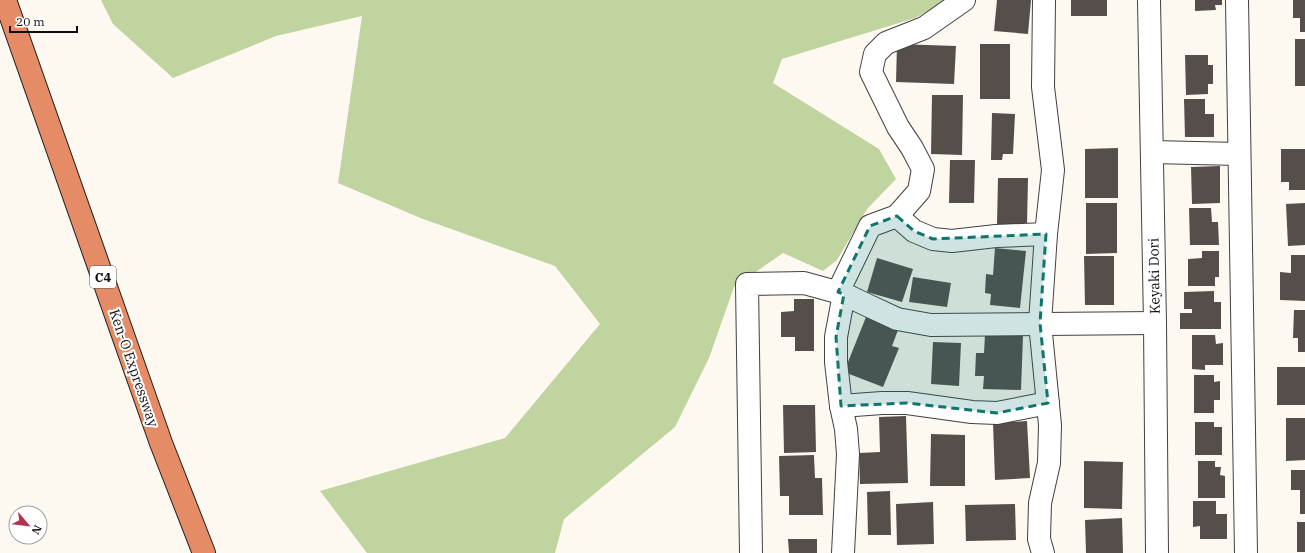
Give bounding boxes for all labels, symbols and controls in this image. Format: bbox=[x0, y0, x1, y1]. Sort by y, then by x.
scale bar bbox=[10, 8, 77, 34]
text: 20 m bbox=[16, 14, 45, 29]
street label: Keyaki Dori bbox=[1144, 238, 1164, 314]
road number: C4 bbox=[90, 266, 116, 288]
street label: Ken-O Expressway bbox=[105, 307, 163, 430]
north arrow bbox=[8, 505, 48, 545]
text: N bbox=[28, 523, 45, 537]

